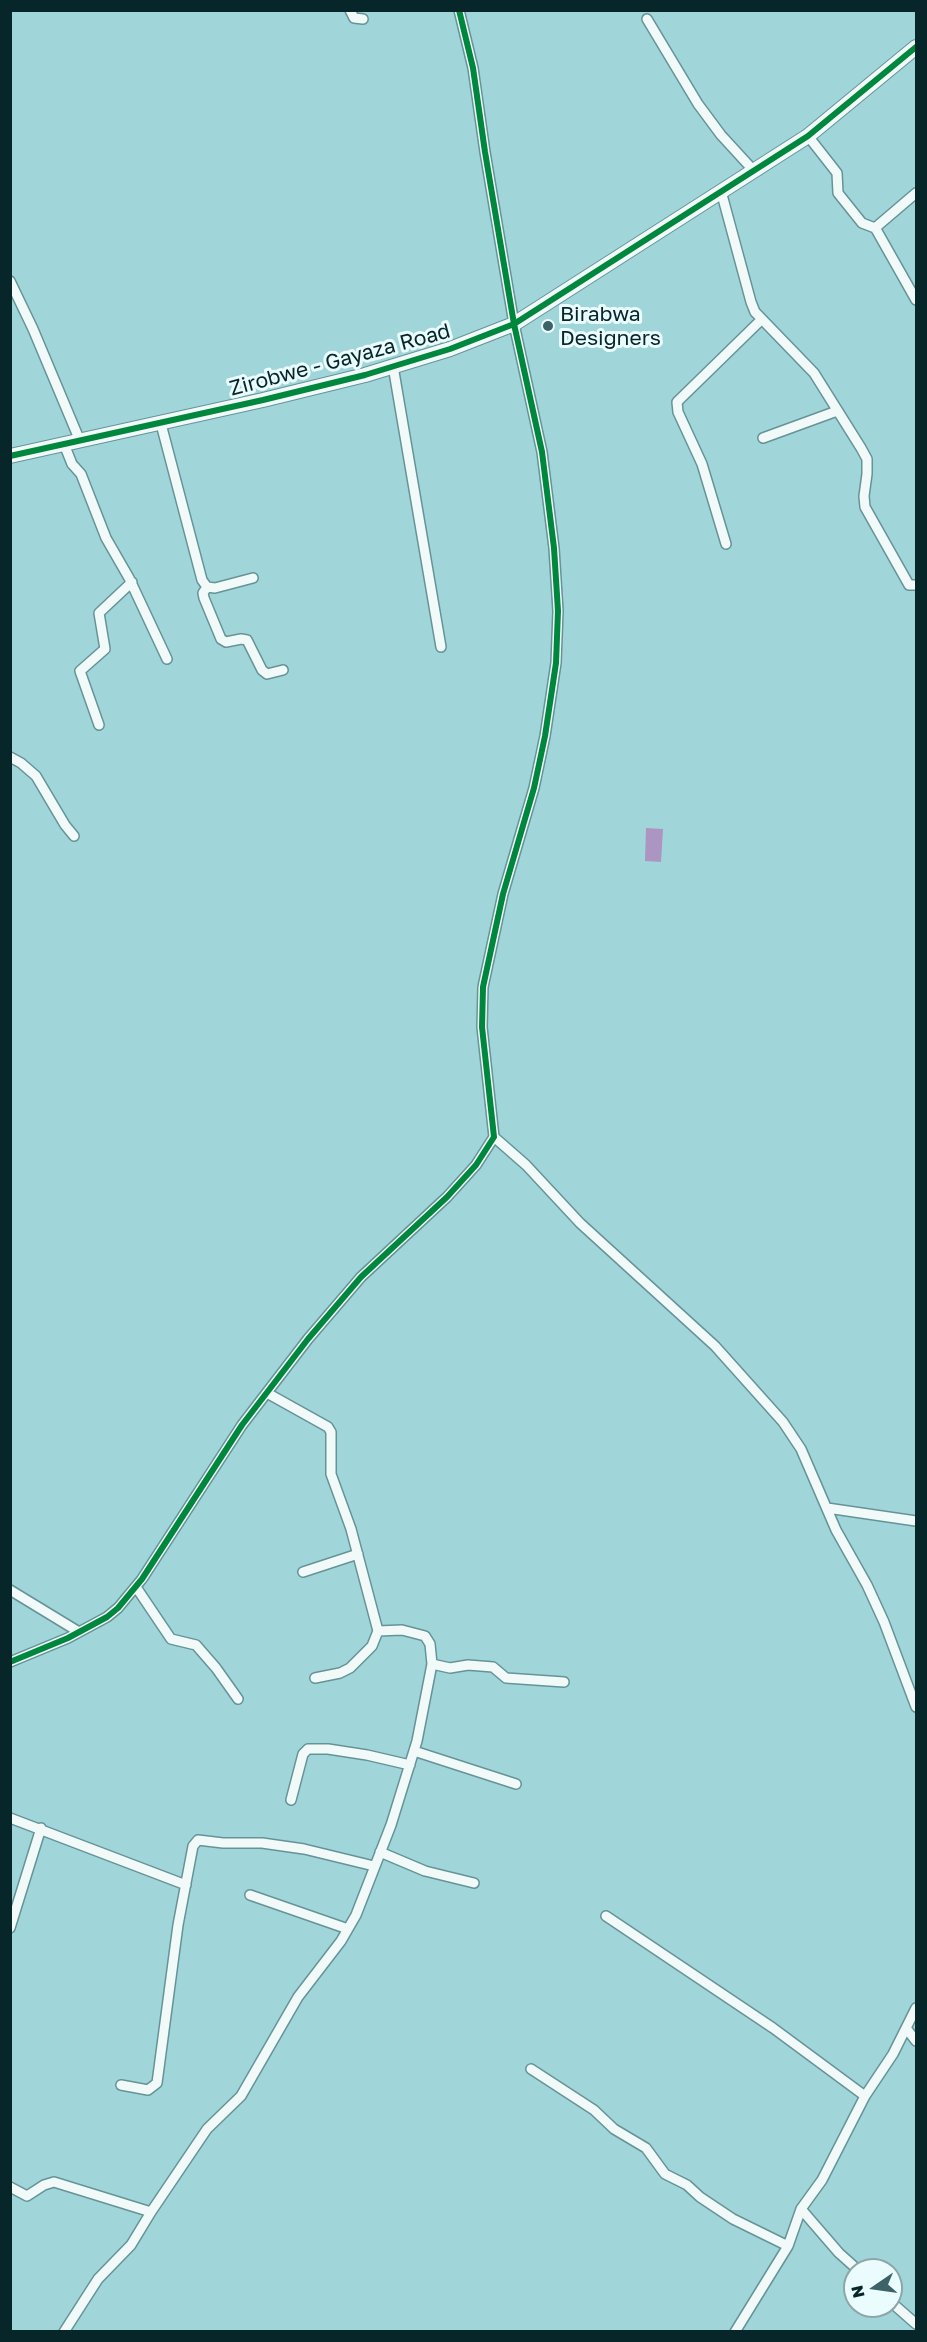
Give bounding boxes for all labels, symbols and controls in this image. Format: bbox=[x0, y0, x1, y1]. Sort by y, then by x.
place label: Birabwa Designers bbox=[560, 301, 661, 351]
street label: Zirobwe - Gayaza Road bbox=[227, 318, 453, 402]
marker: Birabwa Designers bbox=[541, 319, 555, 333]
north arrow bbox=[843, 2258, 903, 2318]
text: N bbox=[846, 2283, 869, 2300]

